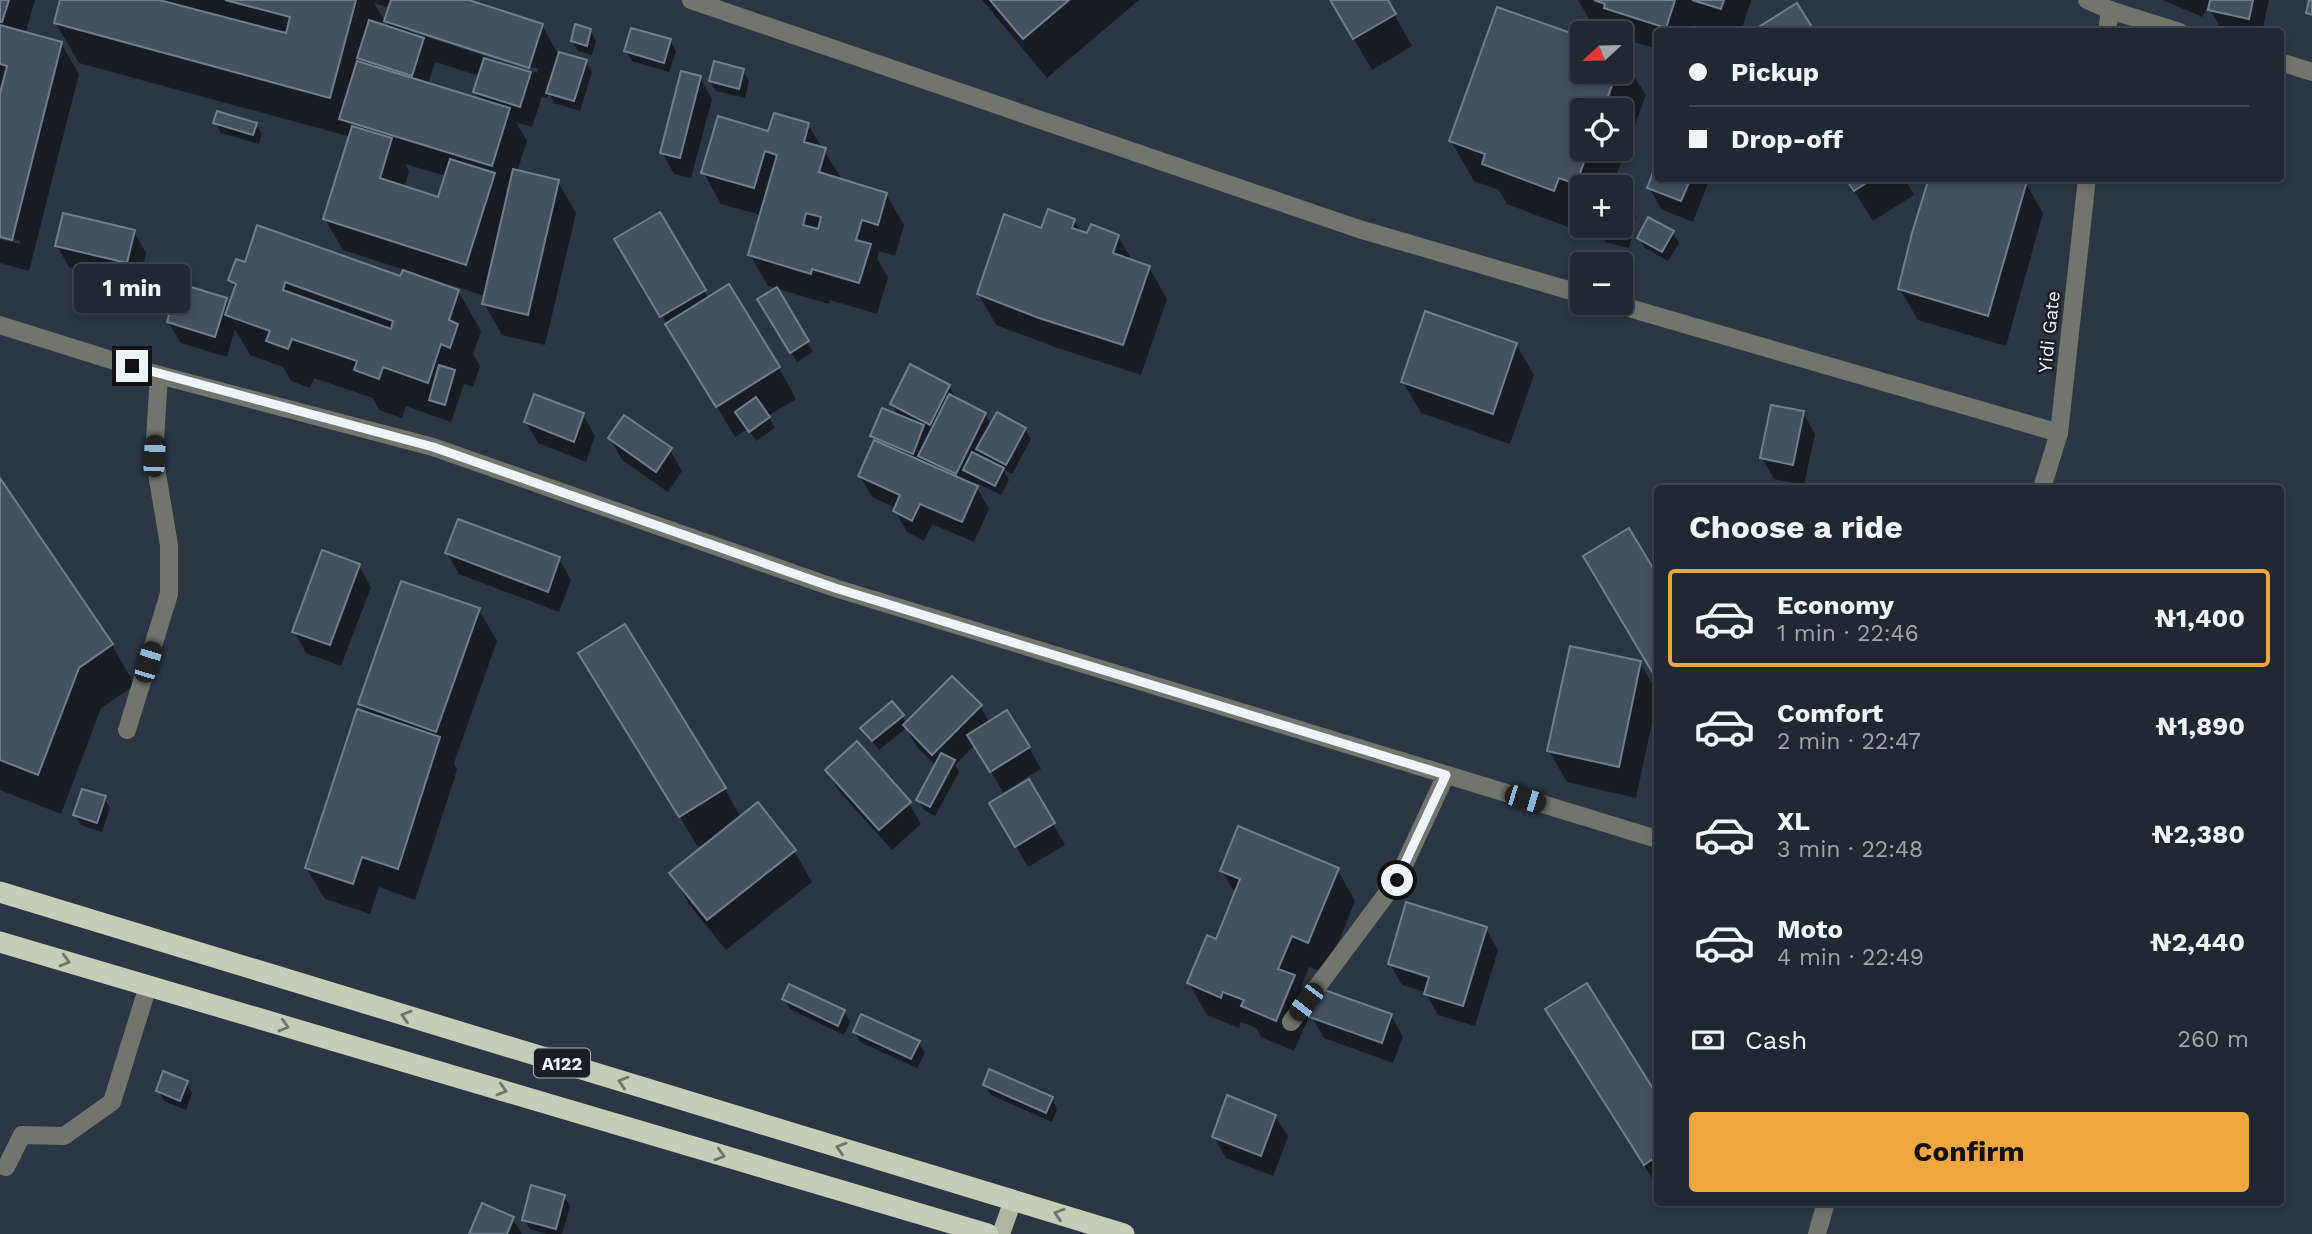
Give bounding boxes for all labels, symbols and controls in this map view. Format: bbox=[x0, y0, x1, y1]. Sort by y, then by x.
north arrow bbox=[1570, 21, 1633, 84]
map controls bbox=[1570, 21, 1633, 315]
text: Pickup bbox=[1731, 57, 1819, 87]
button: locate bbox=[1570, 98, 1633, 161]
text: Drop-off bbox=[1731, 124, 1843, 154]
button: + bbox=[1570, 175, 1633, 238]
button: − bbox=[1570, 252, 1633, 315]
callout: 1 min bbox=[74, 264, 190, 314]
text: 1 min bbox=[102, 275, 162, 302]
street label: Yidi Gate bbox=[2033, 290, 2065, 374]
route end bbox=[116, 350, 148, 382]
car bbox=[143, 434, 166, 478]
text: Choose a ride bbox=[1689, 508, 1903, 546]
icon: car bbox=[1693, 587, 1756, 650]
text: Economy bbox=[1777, 590, 1894, 620]
text: ₦1,400 bbox=[2155, 603, 2245, 633]
text: 1 min · 22:46 bbox=[1777, 620, 1919, 647]
car bbox=[132, 639, 165, 685]
icon: car bbox=[1693, 695, 1756, 758]
text: Comfort bbox=[1777, 698, 1883, 728]
text: ₦1,890 bbox=[2156, 711, 2245, 741]
text: 2 min · 22:47 bbox=[1777, 728, 1921, 755]
car bbox=[1502, 783, 1549, 815]
icon: car bbox=[1693, 803, 1756, 866]
text: XL bbox=[1777, 806, 1810, 836]
text: ₦2,380 bbox=[2152, 819, 2245, 849]
text: 3 min · 22:48 bbox=[1777, 836, 1923, 863]
route start bbox=[1381, 864, 1413, 896]
icon: car bbox=[1693, 911, 1756, 974]
text: Moto bbox=[1777, 914, 1843, 944]
text: ₦2,440 bbox=[2150, 927, 2245, 957]
text: 4 min · 22:49 bbox=[1777, 944, 1924, 971]
one-way arrow bbox=[59, 953, 71, 968]
car bbox=[1285, 979, 1328, 1025]
one-way arrow bbox=[400, 1009, 412, 1024]
one-way arrow bbox=[277, 1017, 289, 1032]
icon: cash bbox=[1689, 1021, 1727, 1059]
text: Cash bbox=[1745, 1025, 1807, 1055]
text: 260 m bbox=[2178, 1026, 2249, 1053]
road number: A122 bbox=[534, 1048, 590, 1078]
one-way arrow bbox=[618, 1076, 630, 1090]
one-way arrow bbox=[496, 1082, 508, 1097]
button: Confirm bbox=[1689, 1112, 2249, 1192]
one-way arrow bbox=[835, 1142, 847, 1157]
one-way arrow bbox=[714, 1146, 726, 1161]
one-way arrow bbox=[1053, 1208, 1065, 1223]

